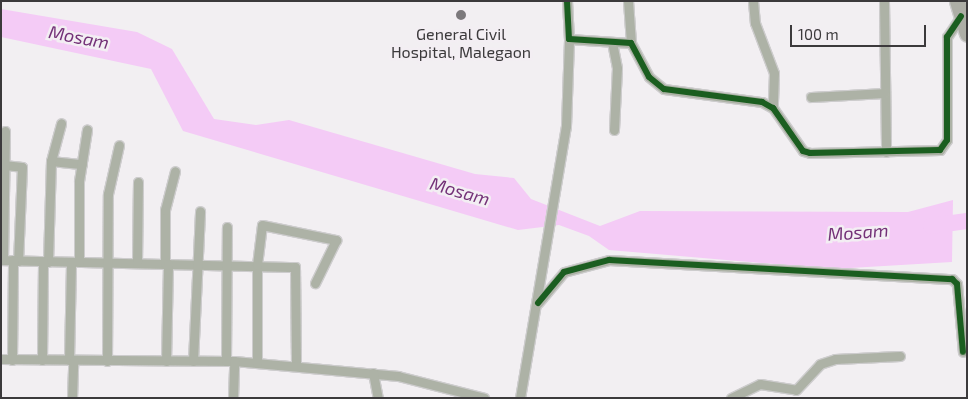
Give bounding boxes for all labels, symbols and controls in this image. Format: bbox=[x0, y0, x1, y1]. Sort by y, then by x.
marker: General Civil Hospital, Malegaon bbox=[454, 8, 468, 22]
scale bar bbox=[793, 15, 929, 47]
water label: Mosam bbox=[47, 21, 111, 53]
place label: General Civil Hospital, Malegaon bbox=[391, 24, 531, 62]
text: 100 m bbox=[798, 25, 839, 43]
water label: Mosam bbox=[428, 172, 492, 210]
water label: Mosam bbox=[827, 219, 889, 245]

